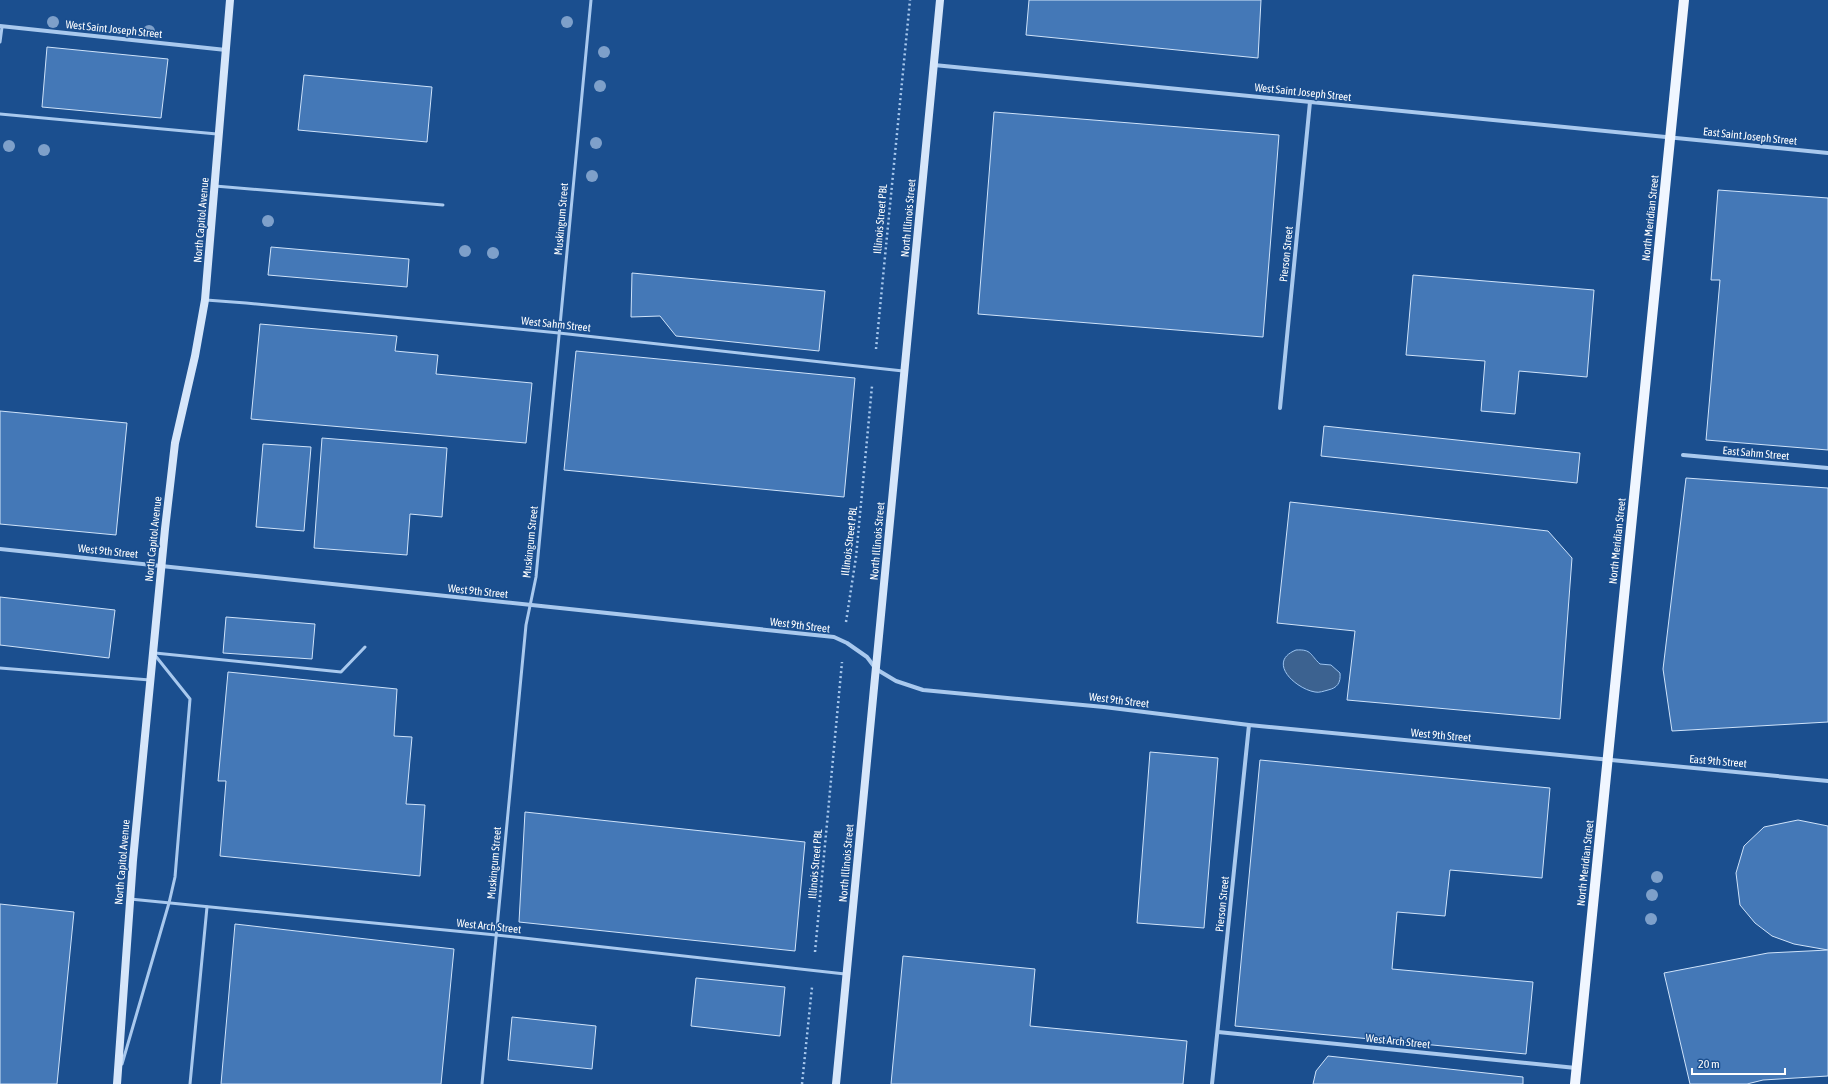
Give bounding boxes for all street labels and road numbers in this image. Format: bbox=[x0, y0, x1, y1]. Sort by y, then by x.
street label: West Saint Joseph Street bbox=[65, 18, 163, 40]
street label: West Saint Joseph Street bbox=[1254, 81, 1352, 103]
street label: East Saint Joseph Street bbox=[1702, 125, 1798, 147]
street label: North Meridian Street bbox=[1639, 174, 1661, 262]
street label: North Capitol Avenue bbox=[191, 177, 211, 263]
street label: North Illinois Street bbox=[899, 178, 917, 258]
street label: Muskingum Street bbox=[552, 182, 570, 256]
street label: Illinois Street PBL bbox=[871, 183, 889, 254]
street label: Pierson Street bbox=[1277, 226, 1295, 282]
street label: West Sahm Street bbox=[521, 314, 591, 334]
street label: East Sahm Street bbox=[1722, 444, 1790, 462]
street label: North Capitol Avenue bbox=[143, 496, 163, 582]
street label: North Meridian Street bbox=[1606, 497, 1628, 585]
street label: North Illinois Street bbox=[868, 501, 886, 581]
street label: Muskingum Street bbox=[520, 505, 540, 579]
street label: Illinois Street PBL bbox=[839, 505, 859, 577]
street label: West 9th Street bbox=[77, 542, 139, 560]
street label: West 9th Street bbox=[447, 582, 509, 600]
street label: West 9th Street bbox=[769, 615, 831, 635]
street label: West 9th Street bbox=[1088, 690, 1150, 710]
street label: West 9th Street bbox=[1410, 726, 1472, 744]
street label: East 9th Street bbox=[1689, 753, 1747, 769]
street label: North Capitol Avenue bbox=[112, 819, 132, 905]
street label: North Meridian Street bbox=[1574, 819, 1596, 907]
street label: North Illinois Street bbox=[837, 823, 855, 903]
street label: Muskingum Street bbox=[485, 826, 503, 900]
street label: Illinois Street PBL bbox=[806, 828, 824, 899]
street label: Pierson Street bbox=[1213, 876, 1231, 932]
street label: West Arch Street bbox=[456, 917, 522, 935]
street label: West Arch Street bbox=[1365, 1032, 1431, 1050]

